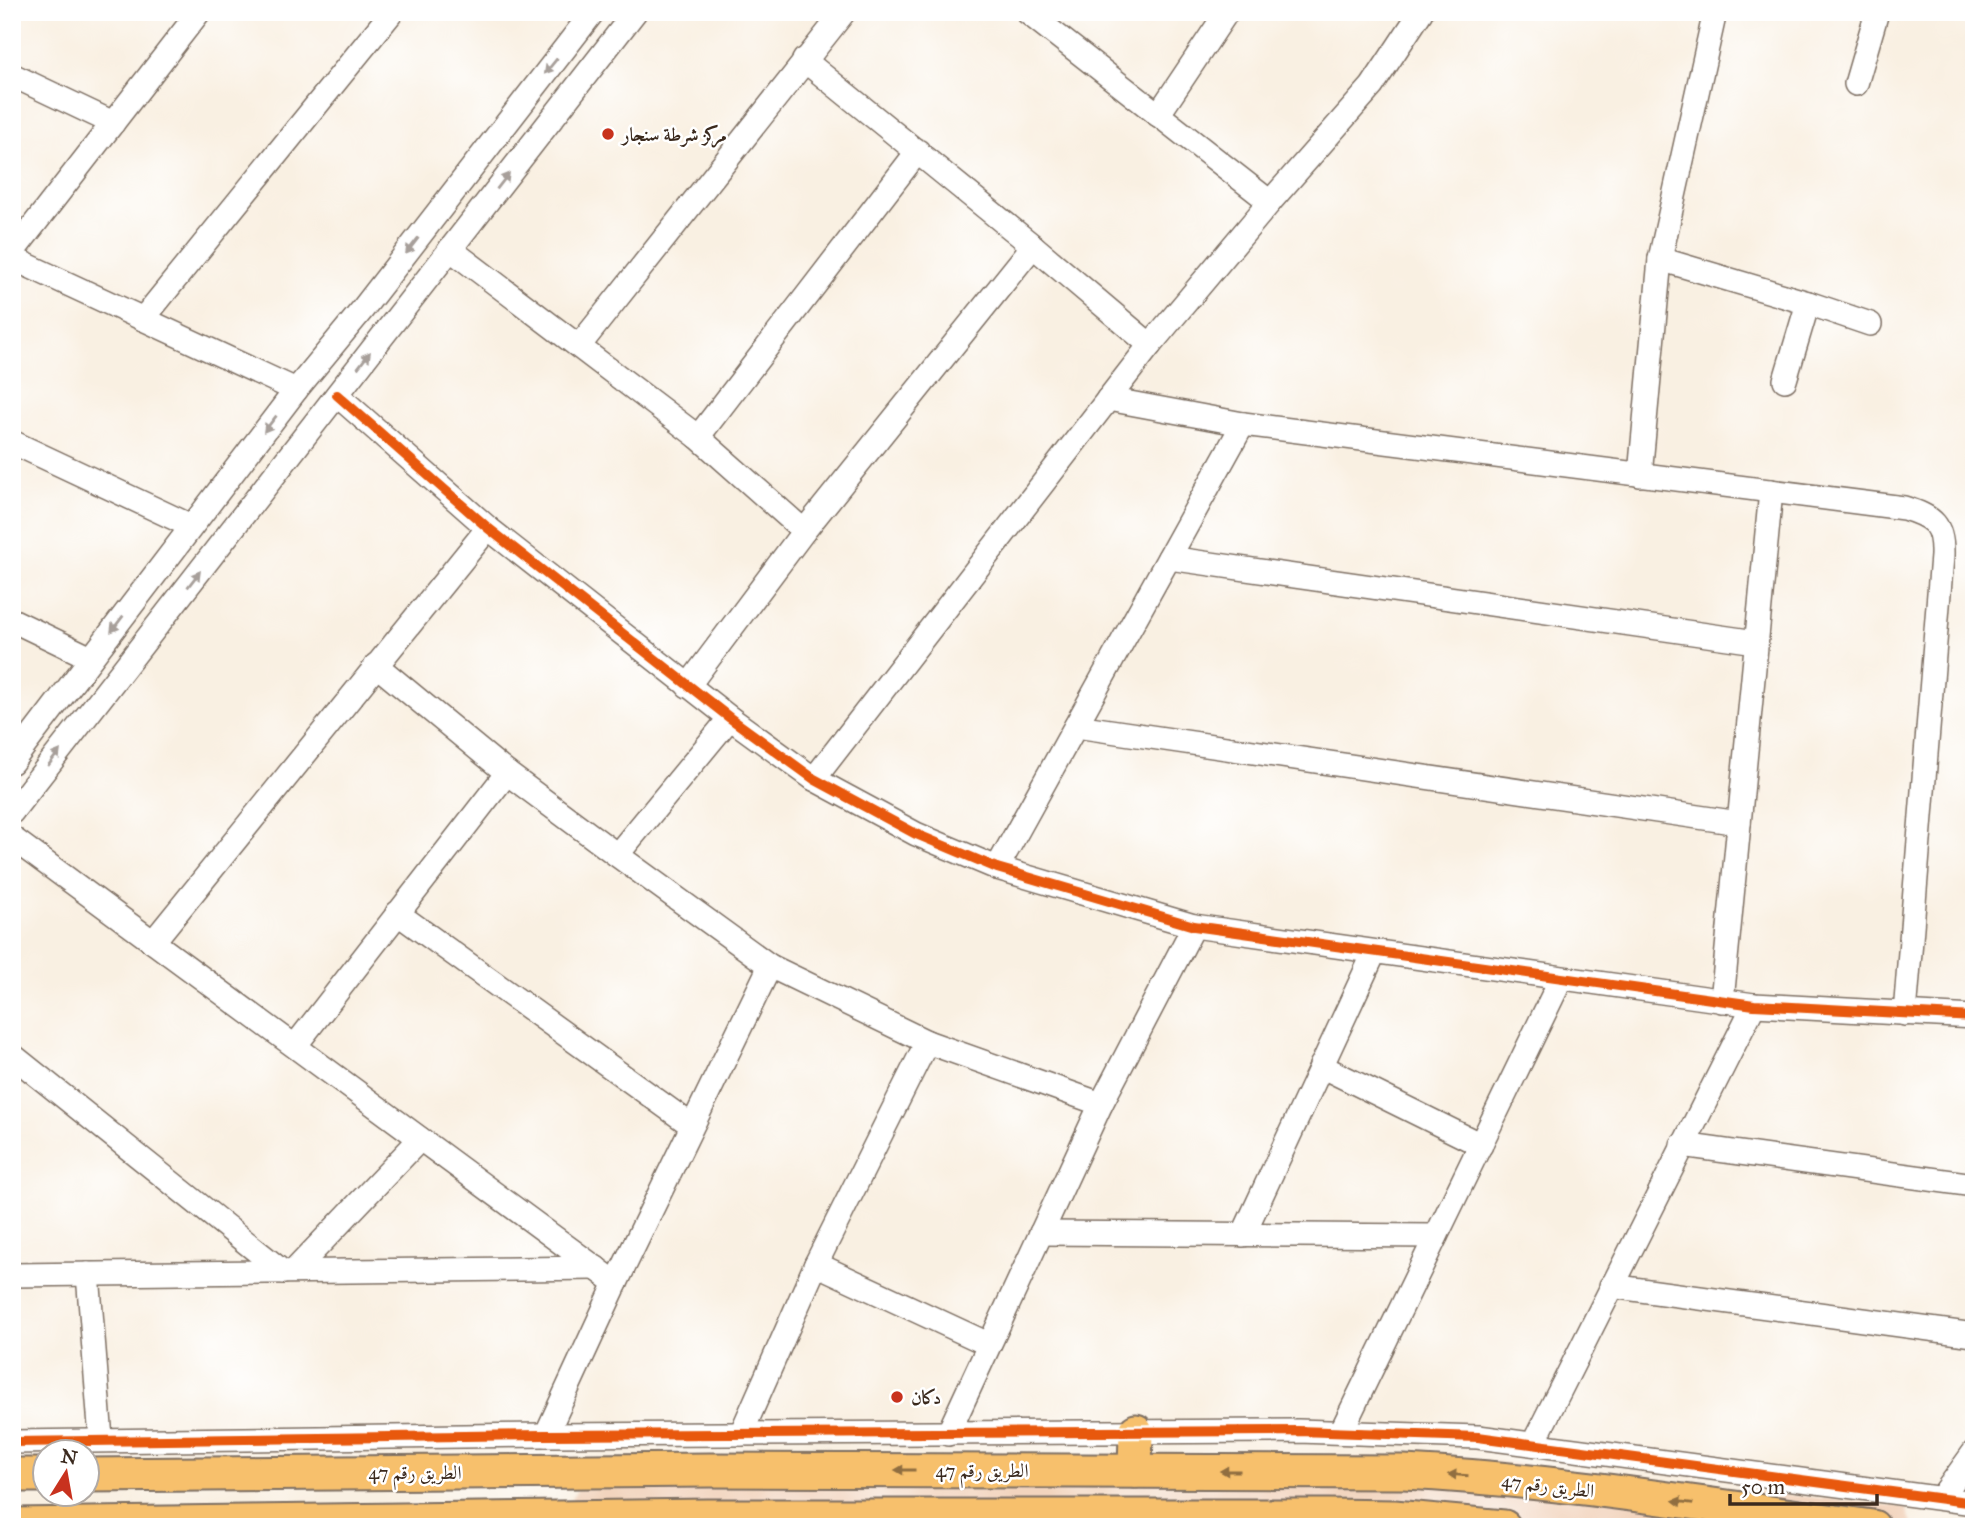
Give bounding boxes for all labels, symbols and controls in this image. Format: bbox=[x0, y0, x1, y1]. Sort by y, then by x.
one-way arrow bbox=[543, 56, 558, 74]
place label: مركز شرطة سنجار bbox=[620, 123, 727, 148]
marker: مركز شرطة سنجار bbox=[600, 126, 616, 142]
one-way arrow bbox=[496, 172, 511, 190]
one-way arrow bbox=[404, 236, 419, 254]
one-way arrow bbox=[356, 352, 371, 370]
one-way arrow bbox=[264, 415, 278, 433]
one-way arrow bbox=[186, 570, 201, 588]
one-way arrow bbox=[111, 615, 125, 633]
one-way arrow bbox=[47, 749, 61, 767]
place label: دكان bbox=[911, 1386, 941, 1409]
marker: دكان bbox=[889, 1389, 905, 1405]
north arrow bbox=[32, 1438, 102, 1508]
text: N bbox=[59, 1444, 79, 1470]
street label: الطريق رقم 47 bbox=[935, 1459, 1029, 1489]
street label: الطريق رقم 47 bbox=[368, 1461, 462, 1491]
scale bar bbox=[1730, 1462, 1878, 1506]
one-way arrow bbox=[893, 1464, 915, 1476]
one-way arrow bbox=[1219, 1465, 1241, 1477]
street label: الطريق رقم 47 bbox=[1499, 1468, 1596, 1510]
one-way arrow bbox=[1446, 1469, 1468, 1480]
text: 50 m bbox=[1741, 1474, 1786, 1500]
one-way arrow bbox=[1672, 1497, 1694, 1508]

